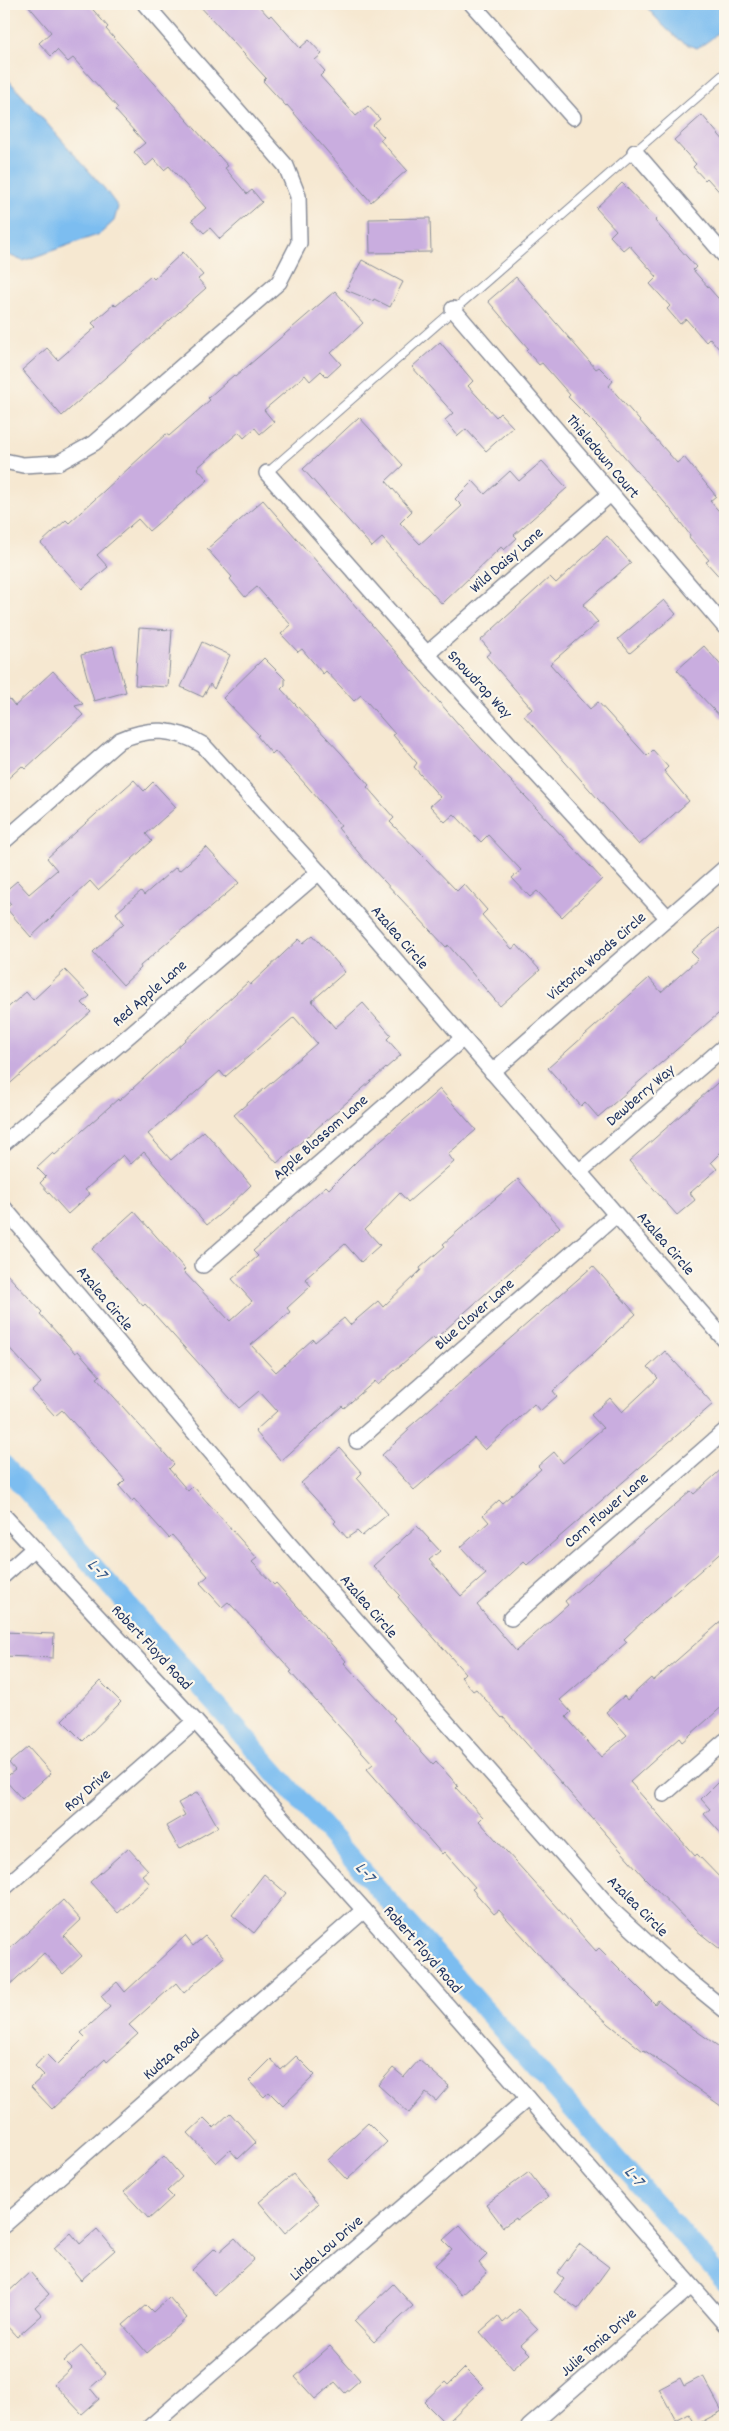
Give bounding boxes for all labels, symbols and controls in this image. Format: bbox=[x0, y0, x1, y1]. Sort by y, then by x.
street label: Thisledown Court bbox=[560, 410, 644, 504]
street label: Wild Daisy Lane bbox=[465, 522, 549, 600]
street label: Snowdrop Way bbox=[441, 645, 517, 725]
street label: Azalea Circle bbox=[365, 901, 433, 975]
street label: Victoria Woods Circle bbox=[542, 907, 652, 1007]
street label: Red Apple Lane bbox=[108, 955, 192, 1033]
street label: Dewberry Way bbox=[601, 1059, 681, 1132]
street label: Apple Blossom Lane bbox=[268, 1090, 374, 1186]
street label: Azalea Circle bbox=[631, 1207, 699, 1281]
street label: Azalea Circle bbox=[70, 1262, 138, 1336]
street label: Blue Clover Lane bbox=[430, 1274, 520, 1356]
street label: Corn Flower Lane bbox=[560, 1468, 654, 1554]
water label: L-7 bbox=[80, 1554, 114, 1587]
street label: Azalea Circle bbox=[334, 1570, 402, 1644]
street label: Robert Floyd Road bbox=[105, 1600, 197, 1696]
street label: Roy Drive bbox=[59, 1764, 117, 1818]
water label: L-7 bbox=[348, 1857, 382, 1890]
street label: Azalea Circle bbox=[601, 1871, 673, 1943]
street label: Robert Floyd Road bbox=[377, 1901, 467, 1999]
street label: Kudza Road bbox=[138, 2024, 206, 2086]
water label: L-7 bbox=[617, 2161, 651, 2194]
street label: Linda Lou Drive bbox=[285, 2211, 369, 2287]
street label: Julie Tonia Drive bbox=[556, 2303, 642, 2383]

